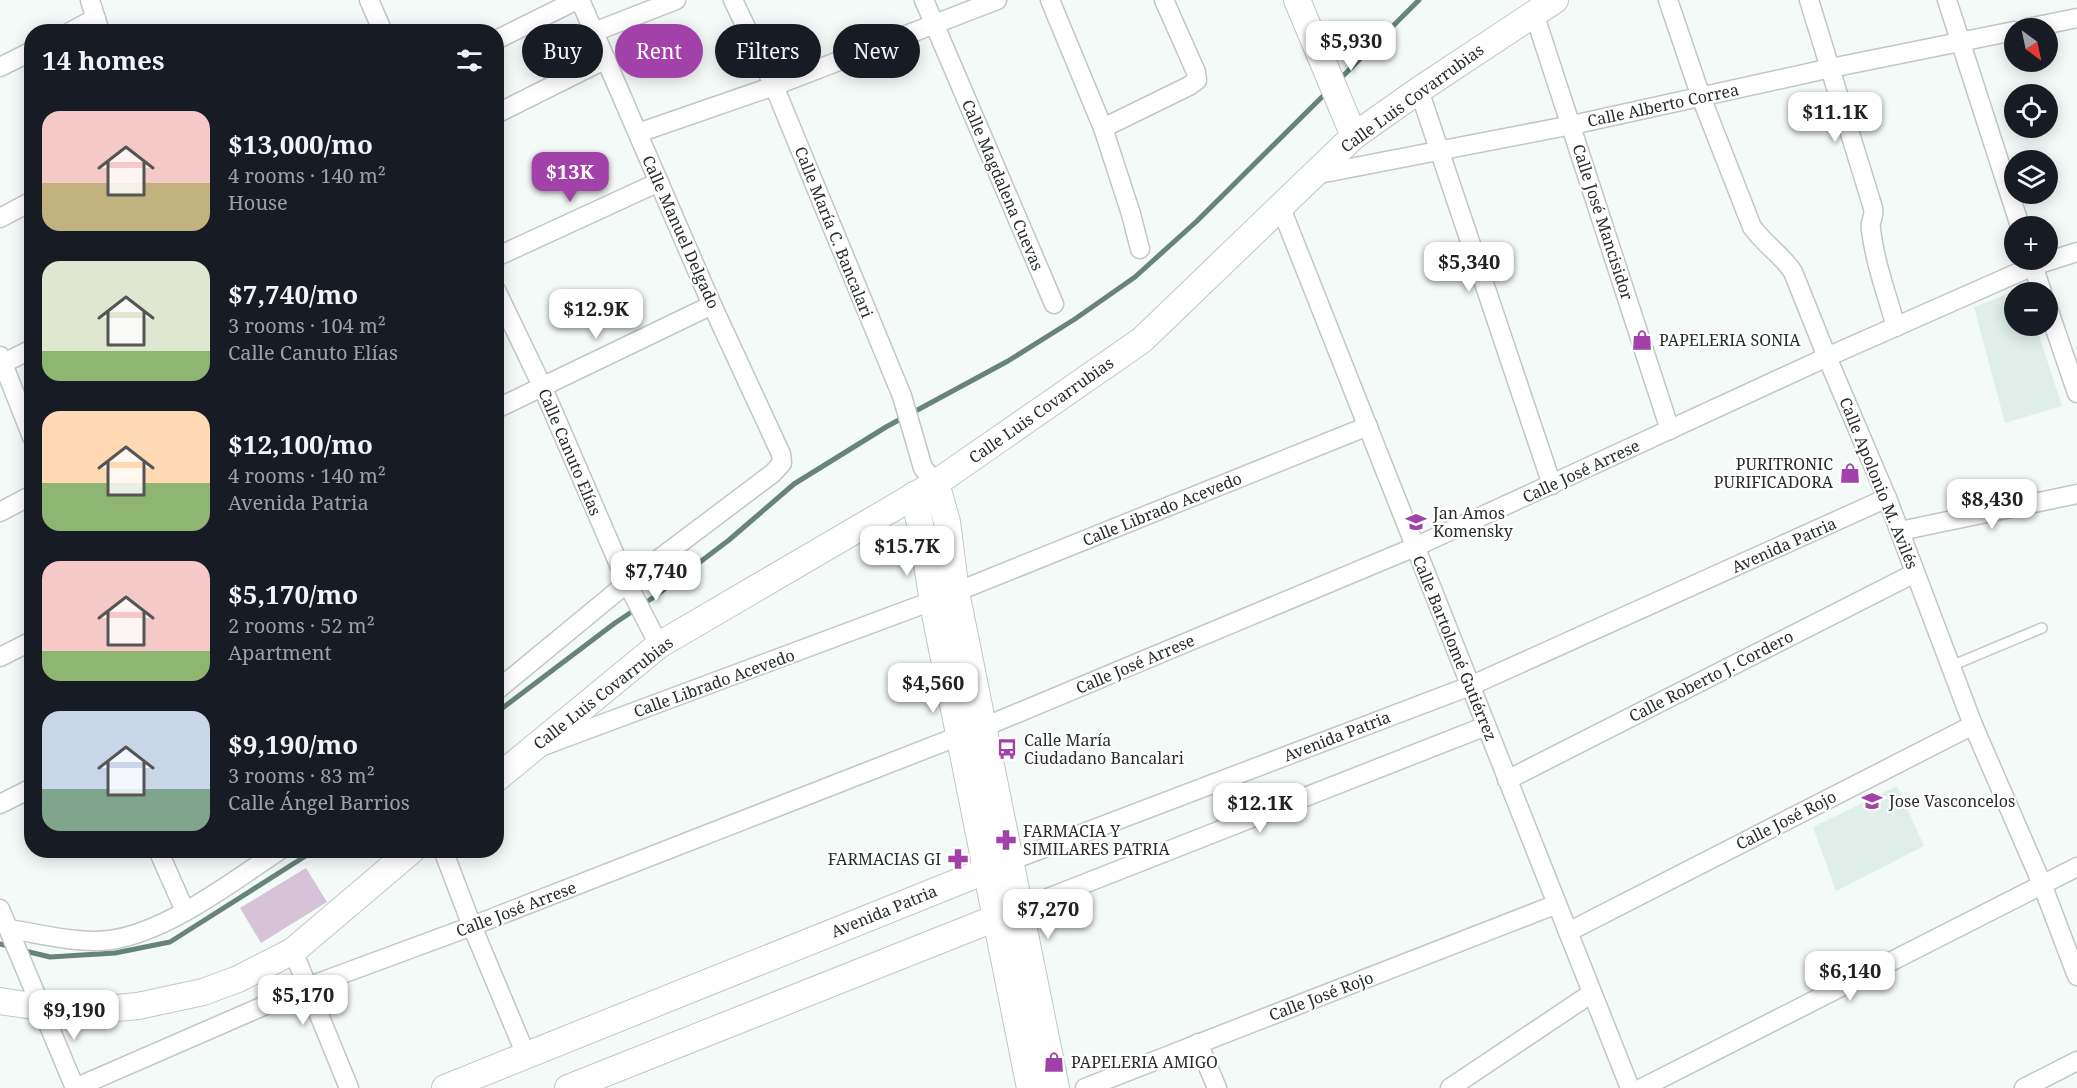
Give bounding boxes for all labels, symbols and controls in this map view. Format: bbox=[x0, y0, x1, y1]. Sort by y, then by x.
north arrow bbox=[2004, 18, 2058, 72]
map controls bbox=[2004, 18, 2058, 336]
pin: $5,930 bbox=[1302, 21, 1400, 72]
chip: Buy bbox=[522, 24, 603, 78]
chip: Rent bbox=[615, 24, 703, 78]
chip: Filters bbox=[715, 24, 821, 78]
chip: New bbox=[833, 24, 920, 78]
text: $5,930 bbox=[1320, 27, 1382, 54]
street label: Calle Luis Covarrubias bbox=[1336, 39, 1488, 157]
text: 14 homes bbox=[42, 42, 164, 78]
icon: filters bbox=[453, 44, 486, 77]
street label: Calle Alberto Correa bbox=[1585, 78, 1741, 132]
button: locate bbox=[2004, 84, 2058, 138]
pin: $11.1K bbox=[1786, 92, 1884, 143]
street label: Calle Magdalena Cuevas bbox=[957, 96, 1049, 274]
text: $11.1K bbox=[1802, 98, 1868, 125]
text: $13,000/mo bbox=[228, 126, 373, 162]
icon: home bbox=[90, 135, 162, 207]
street label: Calle José Mancisidor bbox=[1567, 141, 1639, 303]
street label: Calle María C. Bancalari bbox=[790, 143, 878, 321]
button: layers bbox=[2004, 150, 2058, 204]
pin: $13K bbox=[534, 152, 606, 203]
street label: Calle Manuel Delgado bbox=[637, 152, 725, 312]
text: $13K bbox=[546, 158, 594, 185]
text: 4 rooms · 140 m² bbox=[228, 162, 386, 189]
text: House bbox=[228, 189, 288, 216]
button: + bbox=[2004, 216, 2058, 270]
pin: $5,340 bbox=[1420, 242, 1518, 293]
text: $5,340 bbox=[1438, 248, 1500, 275]
text: $7,740/mo bbox=[228, 276, 358, 312]
button: − bbox=[2004, 282, 2058, 336]
icon: home bbox=[90, 285, 162, 357]
pin: $12.9K bbox=[547, 289, 645, 340]
text: $12.9K bbox=[563, 295, 629, 322]
text: 3 rooms · 104 m² bbox=[228, 312, 386, 339]
shop icon: PAPELERIA SONIA bbox=[1630, 328, 1654, 352]
place label: PAPELERIA SONIA bbox=[1659, 329, 1801, 351]
text: Calle Canuto Elías bbox=[228, 339, 398, 366]
street label: Calle Luis Covarrubias bbox=[964, 352, 1118, 468]
street label: Calle Canuto Elías bbox=[533, 385, 607, 519]
street label: Calle Apolonio M. Avilés bbox=[1834, 394, 1924, 572]
text: $12,100/mo bbox=[228, 426, 373, 462]
street label: Calle José Arrese bbox=[1519, 434, 1643, 508]
icon: home bbox=[90, 435, 162, 507]
place label: PURITRONIC PURIFICADORA bbox=[1714, 453, 1834, 493]
shop icon: PURITRONIC PURIFICADORA bbox=[1838, 461, 1862, 485]
text: 4 rooms · 140 m² bbox=[228, 462, 386, 489]
street label: Calle Librado Acevedo bbox=[1079, 467, 1245, 551]
pin: $8,430 bbox=[1943, 479, 2041, 530]
text: $8,430 bbox=[1961, 485, 2023, 512]
text: Avenida Patria bbox=[228, 489, 369, 516]
place label: Jan Amos Komensky bbox=[1432, 502, 1514, 542]
school or university icon: Jan Amos Komensky bbox=[1404, 510, 1428, 534]
street label: Avenida Patria bbox=[1728, 512, 1840, 578]
pin: $15.7K bbox=[858, 526, 956, 577]
text: $15.7K bbox=[874, 532, 940, 559]
pin: $7,740 bbox=[607, 551, 705, 602]
street label: Calle Bartolomé Gutiérrez bbox=[1408, 552, 1502, 744]
text: $7,740 bbox=[625, 557, 687, 584]
text: $5,170/mo bbox=[228, 576, 358, 612]
icon: home bbox=[90, 585, 162, 657]
text: 2 rooms · 52 m² bbox=[228, 612, 375, 639]
street label: Calle Roberto J. Cordero bbox=[1625, 625, 1797, 727]
street label: Calle José Arrese bbox=[1072, 629, 1198, 699]
street label: Calle Luis Covarrubias bbox=[529, 631, 677, 755]
text: Apartment bbox=[228, 639, 332, 666]
street label: Calle Librado Acevedo bbox=[630, 644, 798, 722]
pin: $4,560 bbox=[884, 663, 982, 714]
text: $4,560 bbox=[902, 669, 964, 696]
street label: Avenida Patria bbox=[1281, 706, 1393, 766]
text: $9,190/mo bbox=[228, 726, 358, 762]
place label: Calle María Ciudadano Bancalari bbox=[1024, 729, 1184, 769]
icon: home bbox=[90, 735, 162, 807]
bus stop icon: Calle María Ciudadano Bancalari bbox=[995, 737, 1019, 761]
text: 3 rooms · 83 m² bbox=[228, 762, 375, 789]
pin: $12.1K bbox=[1211, 783, 1309, 834]
street label: Calle José Rojo bbox=[1732, 785, 1840, 855]
text: Calle Ángel Barrios bbox=[228, 789, 410, 816]
text: $12.1K bbox=[1227, 789, 1293, 816]
school or university icon: Jose Vasconcelos bbox=[1860, 789, 1884, 813]
place label: Jose Vasconcelos bbox=[1888, 790, 2015, 812]
place label: FARMACIA Y SIMILARES PATRIA bbox=[1023, 820, 1170, 860]
pharmacy icon: FARMACIA Y SIMILARES PATRIA bbox=[994, 828, 1018, 852]
pharmacy icon: FARMACIAS GI bbox=[946, 847, 970, 871]
place label: FARMACIAS GI bbox=[828, 848, 941, 870]
street label: Calle José Arrese bbox=[453, 876, 579, 942]
street label: Avenida Patria bbox=[828, 880, 940, 942]
pin: $7,270 bbox=[999, 889, 1097, 940]
text: $7,270 bbox=[1017, 895, 1079, 922]
pin: $6,140 bbox=[1801, 951, 1899, 1002]
text: $6,140 bbox=[1819, 957, 1881, 984]
street label: Calle José Rojo bbox=[1266, 966, 1376, 1026]
pin: $5,170 bbox=[254, 975, 352, 1026]
text: $5,170 bbox=[272, 981, 334, 1008]
pin: $9,190 bbox=[25, 990, 123, 1041]
text: $9,190 bbox=[43, 996, 105, 1023]
shop icon: PAPELERIA AMIGO bbox=[1042, 1050, 1066, 1074]
place label: PAPELERIA AMIGO bbox=[1071, 1051, 1218, 1073]

